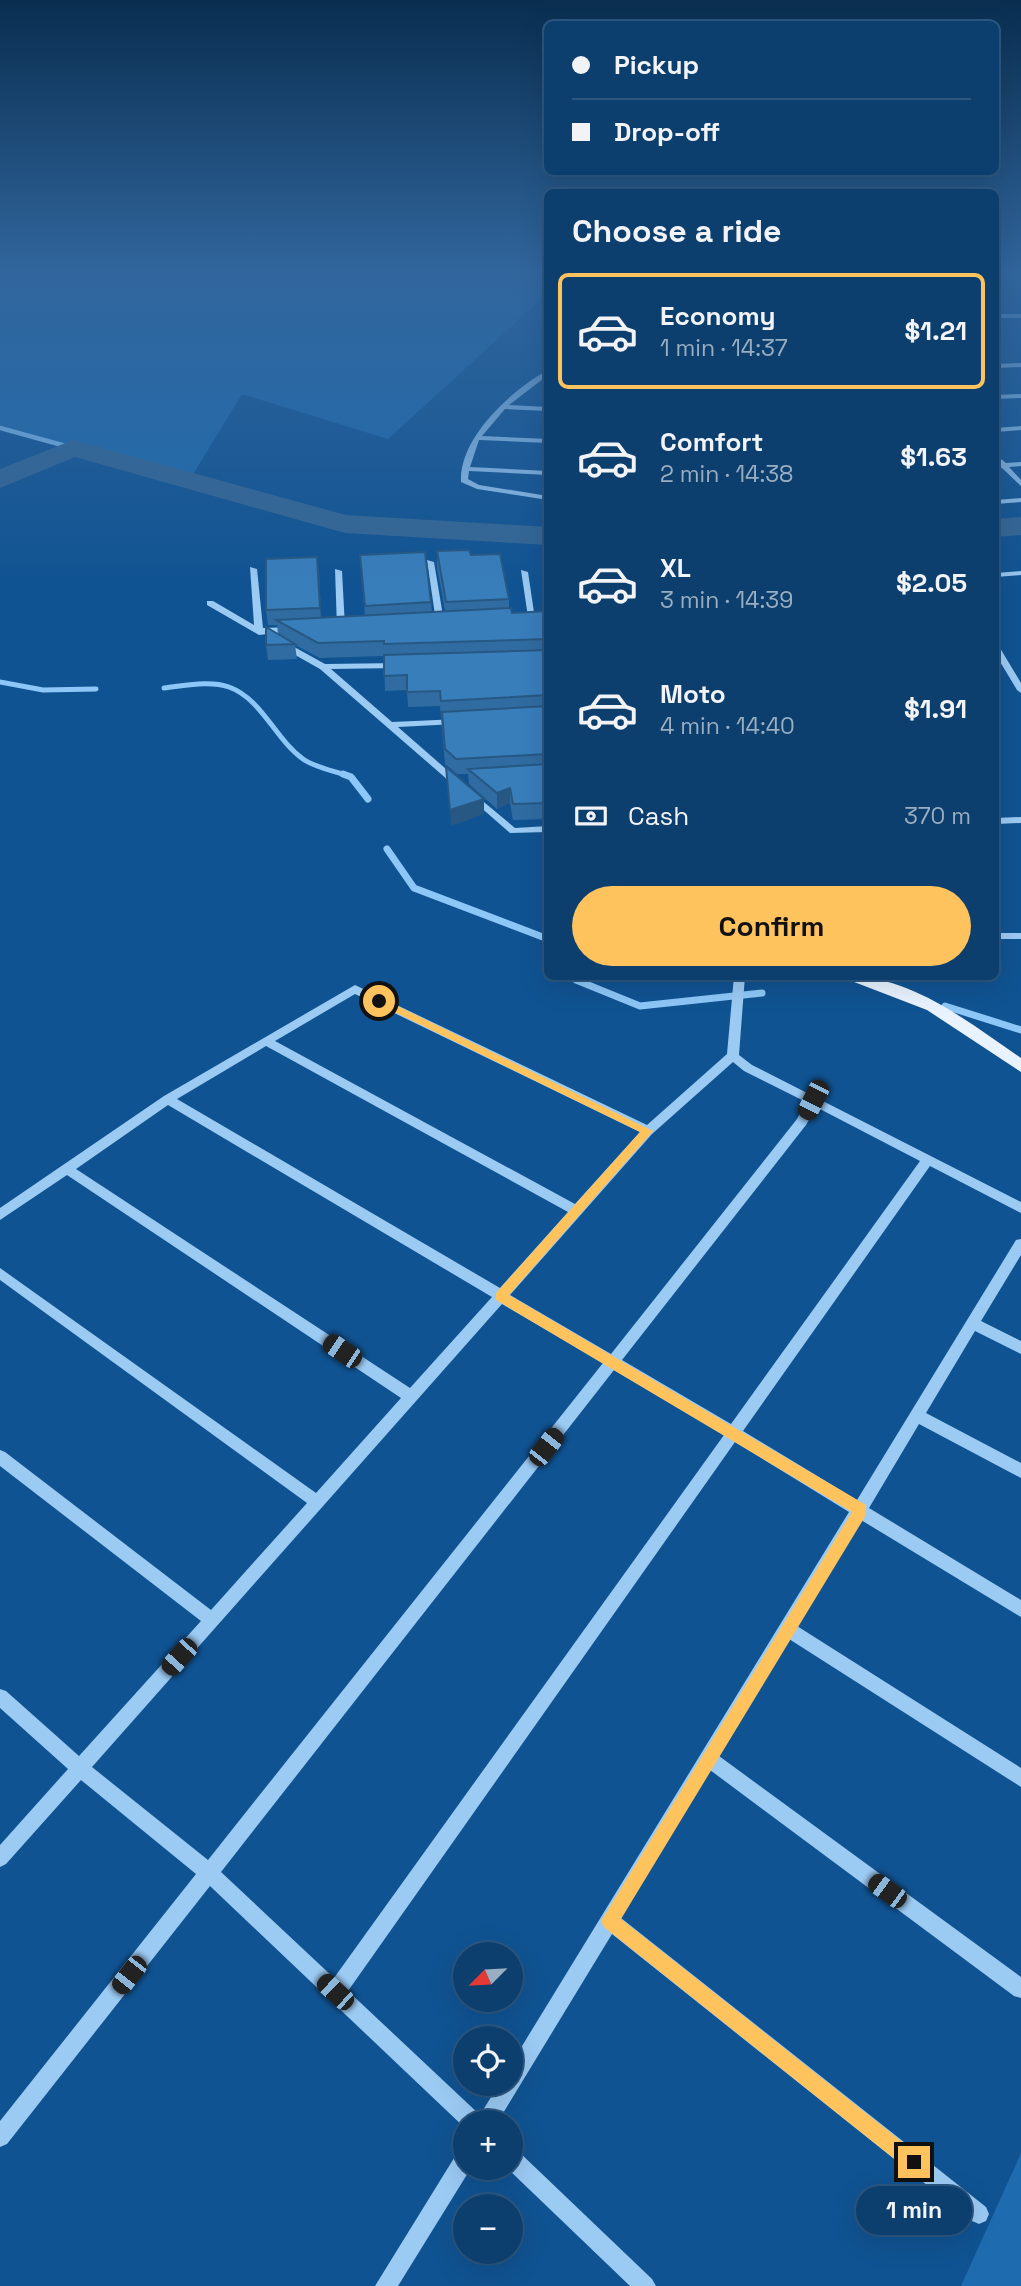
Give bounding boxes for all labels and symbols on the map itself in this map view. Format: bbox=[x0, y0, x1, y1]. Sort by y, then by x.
route start bbox=[363, 985, 395, 1017]
car bbox=[795, 1077, 832, 1123]
car bbox=[319, 1331, 366, 1371]
car bbox=[525, 1424, 568, 1470]
car bbox=[158, 1634, 201, 1680]
car bbox=[864, 1870, 911, 1912]
north arrow bbox=[453, 1942, 523, 2012]
car bbox=[108, 1952, 151, 1998]
car bbox=[313, 1970, 358, 2014]
route end bbox=[898, 2146, 930, 2178]
callout: 1 min bbox=[856, 2186, 972, 2236]

